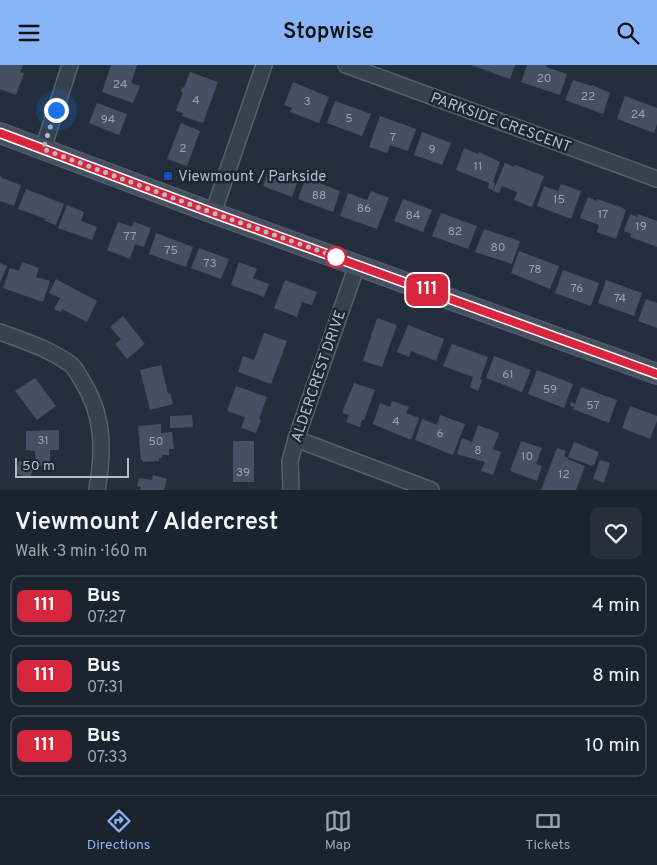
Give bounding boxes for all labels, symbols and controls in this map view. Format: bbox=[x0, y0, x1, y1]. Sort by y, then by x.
icon: menu bbox=[15, 19, 43, 47]
text: Stopwise bbox=[283, 19, 374, 46]
icon: search bbox=[614, 19, 642, 47]
house number: 20 bbox=[536, 71, 552, 87]
house number: 24 bbox=[113, 77, 127, 93]
street label: PARKSIDE CRESCENT bbox=[428, 89, 573, 158]
house number: 22 bbox=[581, 89, 595, 105]
house number: 4 bbox=[192, 93, 200, 109]
house number: 3 bbox=[303, 94, 311, 110]
your location bbox=[44, 98, 69, 123]
house number: 24 bbox=[631, 107, 645, 123]
house number: 5 bbox=[345, 111, 353, 127]
house number: 94 bbox=[101, 112, 115, 128]
house number: 7 bbox=[390, 130, 396, 146]
house number: 2 bbox=[179, 141, 187, 157]
house number: 9 bbox=[428, 142, 436, 158]
house number: 11 bbox=[474, 159, 482, 175]
place label: Viewmount / Parkside bbox=[178, 168, 326, 187]
marker: Viewmount / Parkside bbox=[162, 170, 174, 182]
house number: 88 bbox=[312, 188, 326, 204]
house number: 15 bbox=[553, 192, 565, 208]
house number: 86 bbox=[357, 201, 371, 217]
house number: 17 bbox=[598, 207, 608, 223]
house number: 84 bbox=[406, 208, 420, 224]
house number: 19 bbox=[635, 219, 647, 235]
house number: 82 bbox=[448, 224, 462, 240]
house number: 77 bbox=[124, 229, 136, 245]
house number: 80 bbox=[491, 240, 505, 256]
house number: 75 bbox=[164, 243, 178, 259]
unlabelled marker bbox=[325, 246, 347, 268]
house number: 73 bbox=[203, 256, 217, 272]
house number: 78 bbox=[528, 262, 542, 278]
line badge: 111 bbox=[398, 274, 456, 306]
text: 111 bbox=[416, 278, 438, 301]
house number: 76 bbox=[571, 281, 583, 297]
house number: 74 bbox=[614, 291, 626, 307]
street label: ALDERCREST DRIVE bbox=[288, 308, 351, 445]
house number: 61 bbox=[502, 367, 514, 383]
house number: 59 bbox=[543, 382, 557, 398]
house number: 57 bbox=[586, 398, 600, 414]
house number: 4 bbox=[392, 414, 400, 430]
house number: 6 bbox=[436, 426, 444, 442]
house number: 31 bbox=[37, 433, 49, 449]
house number: 50 bbox=[148, 434, 164, 450]
house number: 8 bbox=[474, 443, 482, 459]
house number: 10 bbox=[521, 449, 533, 465]
scale bar bbox=[15, 455, 129, 478]
text: 50 m bbox=[22, 458, 55, 475]
house number: 39 bbox=[236, 465, 250, 481]
house number: 12 bbox=[558, 467, 570, 483]
button: heart bbox=[590, 507, 642, 559]
text: Viewmount / Aldercrest bbox=[15, 508, 278, 538]
text: Walk · 3 min · 160 m bbox=[15, 542, 147, 562]
text: Bus bbox=[87, 584, 121, 608]
text: 111 bbox=[34, 594, 55, 617]
text: 4 min bbox=[592, 594, 640, 618]
text: 07:27 bbox=[87, 608, 126, 628]
text: Bus bbox=[87, 654, 121, 678]
text: 111 bbox=[34, 664, 55, 687]
text: 8 min bbox=[592, 664, 640, 688]
text: 07:31 bbox=[87, 678, 124, 698]
text: Bus bbox=[87, 724, 121, 748]
text: 111 bbox=[34, 734, 55, 757]
text: 10 min bbox=[585, 734, 640, 758]
text: 07:33 bbox=[87, 748, 127, 768]
tab: Directions bbox=[87, 807, 150, 854]
tab: Map bbox=[324, 807, 352, 854]
tab: Tickets bbox=[525, 807, 570, 854]

